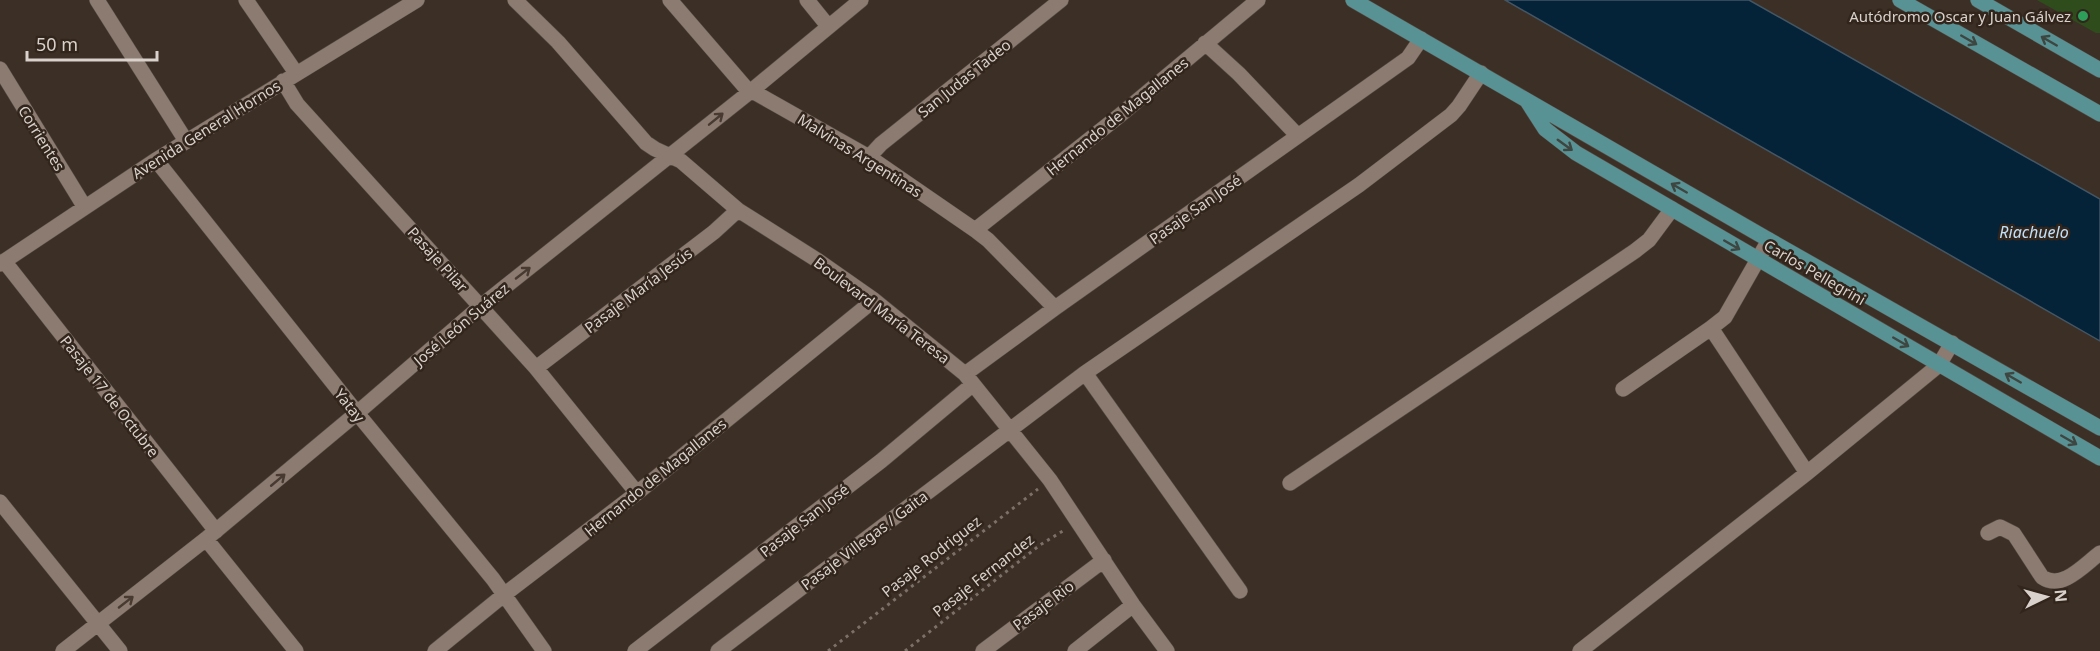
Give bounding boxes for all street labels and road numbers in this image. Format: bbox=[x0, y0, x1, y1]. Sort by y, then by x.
street label: San Judas Tadeo bbox=[913, 34, 1015, 122]
street label: Hernando de Magallanes bbox=[1042, 52, 1192, 180]
street label: Avenida General Hornos bbox=[128, 75, 284, 183]
street label: Corrientes bbox=[14, 101, 70, 175]
street label: Malvinas Argentinas bbox=[794, 109, 926, 201]
street label: Pasaje San José bbox=[1145, 170, 1245, 248]
street label: Pasaje Pilar bbox=[404, 222, 472, 296]
street label: Carlos Pellegrini bbox=[1761, 235, 1869, 309]
street label: Pasaje María Jesús bbox=[580, 243, 696, 337]
street label: Boulevard María Teresa bbox=[810, 252, 954, 368]
street label: José León Suárez bbox=[408, 278, 513, 371]
street label: Pasaje 17 de Octubre bbox=[56, 331, 164, 461]
street label: Yatay bbox=[330, 384, 370, 426]
street label: Hernando de Magallanes bbox=[580, 413, 730, 541]
street label: Pasaje San José bbox=[755, 479, 853, 561]
street label: Pasaje Villegas / Gaita bbox=[797, 486, 931, 594]
street label: Pasaje Rodriguez bbox=[877, 511, 985, 601]
street label: Pasaje Fernandez bbox=[928, 529, 1038, 621]
street label: Pasaje Rio bbox=[1008, 575, 1078, 635]

